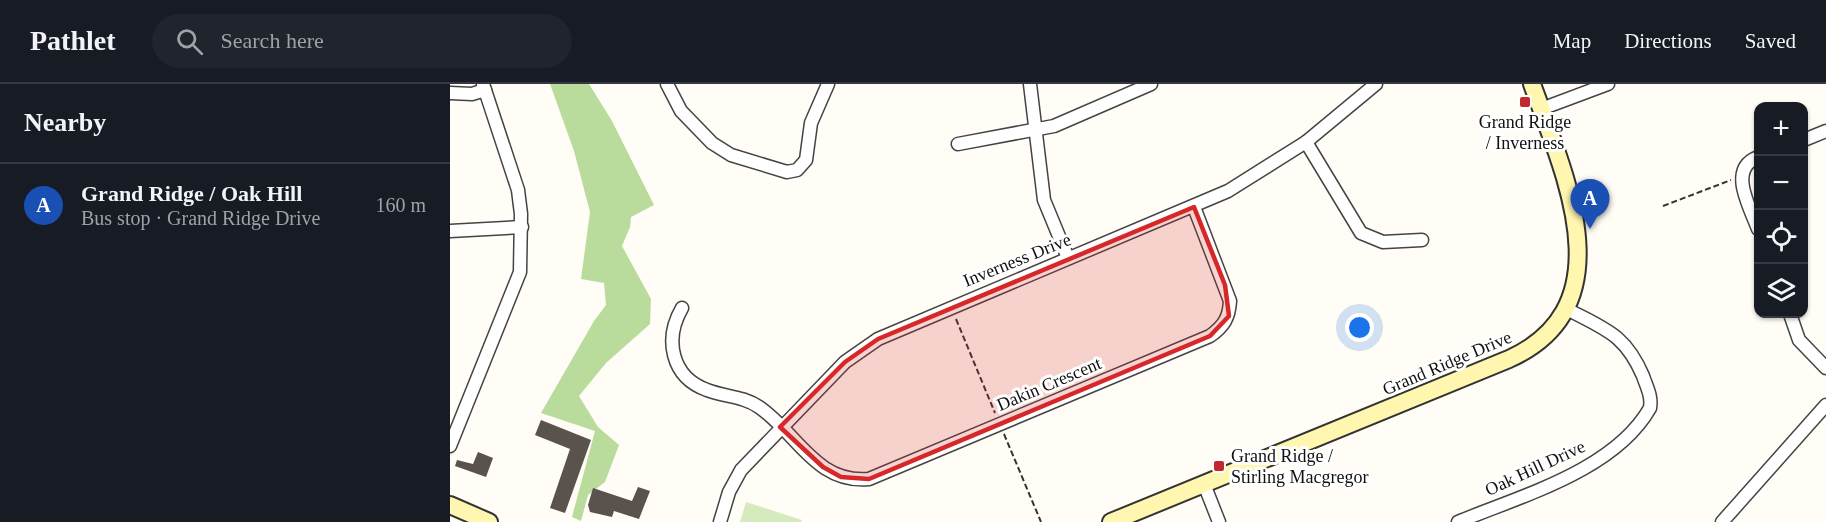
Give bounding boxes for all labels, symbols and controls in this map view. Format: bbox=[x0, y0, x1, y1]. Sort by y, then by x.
search box bbox=[152, 14, 572, 68]
text: Pathlet bbox=[30, 25, 116, 56]
icon: search bbox=[173, 25, 206, 58]
text: Search here bbox=[221, 28, 324, 53]
text: Map bbox=[1553, 29, 1591, 53]
text: Directions bbox=[1624, 29, 1712, 53]
text: Saved bbox=[1745, 29, 1796, 53]
marker: Grand Ridge / Inverness bbox=[1518, 95, 1532, 109]
map controls bbox=[1754, 102, 1808, 318]
button: + bbox=[1754, 102, 1808, 156]
text: Nearby bbox=[24, 108, 106, 137]
place label: Grand Ridge / Inverness bbox=[1479, 112, 1571, 153]
button: − bbox=[1754, 156, 1808, 210]
pin: A bbox=[1570, 180, 1610, 229]
text: Grand Ridge / Oak Hill bbox=[81, 181, 302, 206]
text: A bbox=[36, 194, 51, 216]
text: 160 m bbox=[375, 194, 426, 216]
text: Bus stop · Grand Ridge Drive bbox=[81, 207, 320, 229]
button: locate bbox=[1754, 210, 1808, 264]
street label: Inverness Drive bbox=[960, 229, 1074, 291]
button: layers bbox=[1754, 264, 1808, 318]
your location bbox=[1345, 313, 1374, 342]
street label: Grand Ridge Drive bbox=[1380, 327, 1514, 399]
street label: Dakin Crescent bbox=[994, 353, 1104, 415]
street label: Oak Hill Drive bbox=[1482, 436, 1588, 500]
place label: Grand Ridge / Stirling Macgregor bbox=[1231, 446, 1368, 487]
marker: Grand Ridge / Stirling Macgregor bbox=[1212, 459, 1226, 473]

